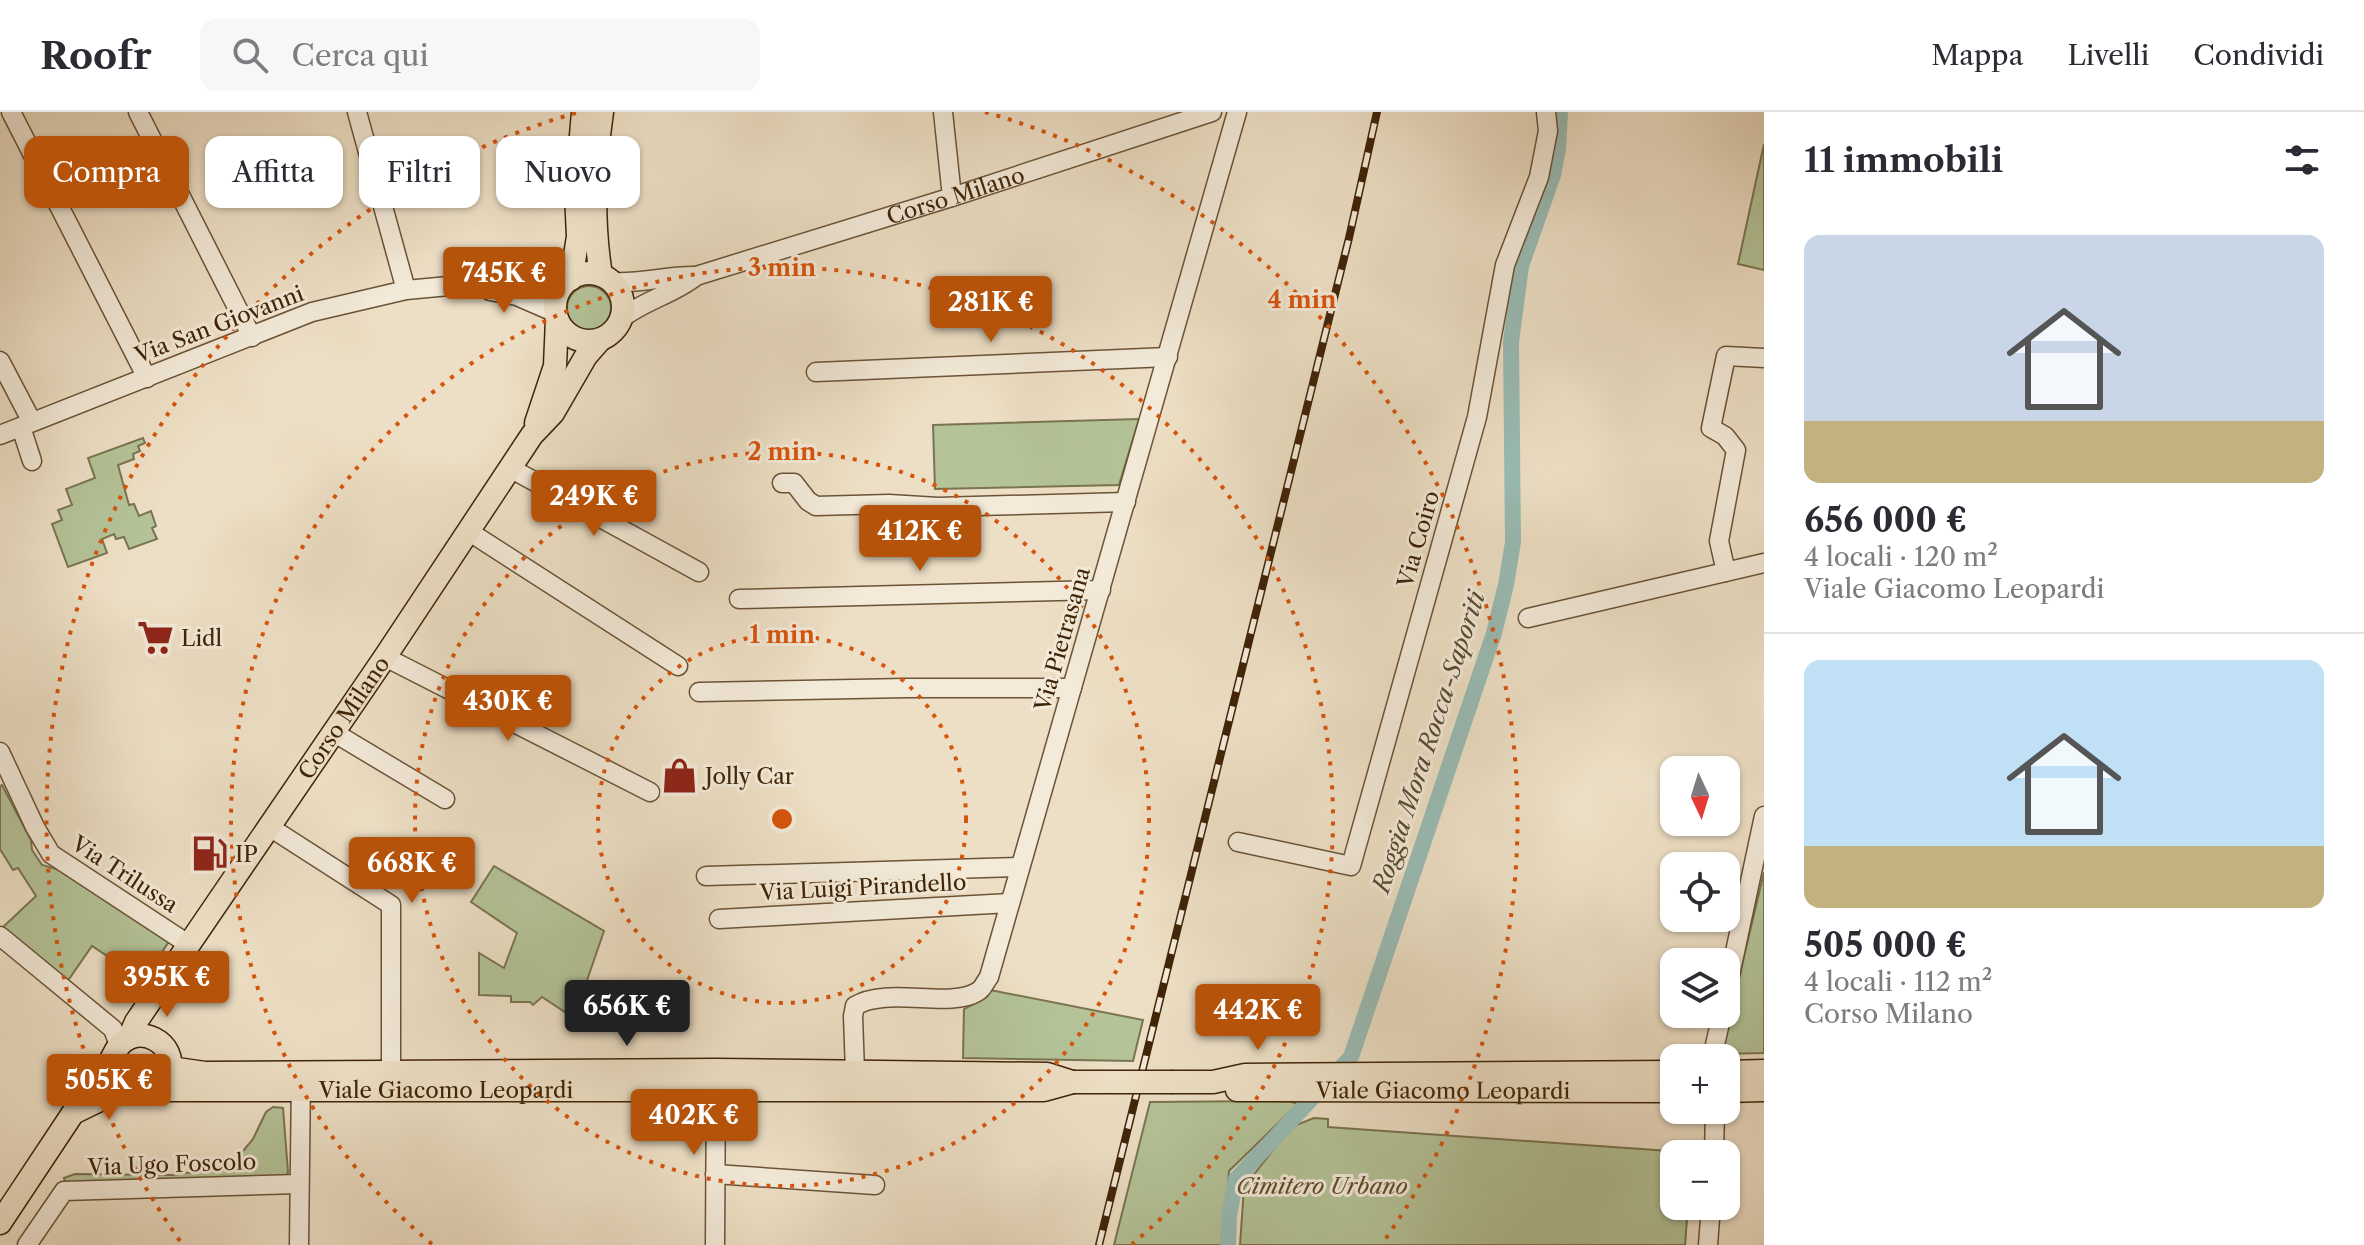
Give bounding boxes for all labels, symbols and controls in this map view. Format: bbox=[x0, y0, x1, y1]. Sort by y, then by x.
search box bbox=[200, 19, 760, 91]
text: Roofr bbox=[40, 32, 152, 79]
icon: search bbox=[228, 33, 272, 77]
text: Cerca qui bbox=[292, 37, 429, 74]
text: Mappa bbox=[1931, 38, 2023, 72]
text: Livelli bbox=[2067, 38, 2149, 72]
text: Condividi bbox=[2193, 38, 2324, 72]
chip: Compra bbox=[24, 136, 189, 208]
chip: Affitta bbox=[205, 136, 343, 208]
chip: Filtri bbox=[359, 136, 480, 208]
chip: Nuovo bbox=[496, 136, 640, 208]
icon: filters bbox=[2280, 138, 2324, 182]
text: 11 immobili bbox=[1804, 139, 2003, 181]
street label: Corso Milano bbox=[883, 161, 1028, 230]
pin: 745K € bbox=[439, 247, 569, 315]
text: 3 min bbox=[748, 253, 817, 282]
text: 745K € bbox=[461, 257, 547, 289]
pin: 281K € bbox=[926, 276, 1056, 344]
street label: Via San Giovanni bbox=[130, 280, 308, 369]
text: 4 min bbox=[1267, 285, 1337, 314]
text: 281K € bbox=[948, 286, 1034, 318]
icon: home bbox=[1992, 287, 2136, 431]
text: 2 min bbox=[747, 437, 817, 466]
pin: 249K € bbox=[529, 470, 659, 538]
text: 249K € bbox=[549, 480, 639, 512]
street label: Via Coiro bbox=[1392, 488, 1445, 592]
text: 656 000 € bbox=[1804, 499, 1967, 541]
pin: 412K € bbox=[855, 505, 985, 573]
text: 412K € bbox=[877, 515, 963, 547]
text: 4 locali · 120 m² bbox=[1804, 541, 1998, 573]
street label: Via Pietrasana bbox=[1029, 564, 1096, 715]
text: Viale Giacomo Leopardi bbox=[1804, 573, 2104, 605]
water label: Roggia Mora Rocca-Saporiti bbox=[1365, 586, 1491, 898]
supermarket icon: Lidl bbox=[136, 619, 174, 657]
text: 1 min bbox=[749, 620, 815, 649]
place label: Lidl bbox=[181, 625, 223, 652]
street label: Corso Milano bbox=[293, 651, 396, 785]
pin: 430K € bbox=[443, 675, 573, 743]
text: 430K € bbox=[463, 685, 553, 717]
icon: home bbox=[1992, 712, 2136, 856]
north arrow bbox=[1660, 756, 1740, 836]
map controls bbox=[1660, 756, 1740, 1220]
shop icon: Jolly Car bbox=[660, 757, 698, 795]
place label: Jolly Car bbox=[702, 763, 794, 790]
centre of rings bbox=[768, 805, 796, 833]
street label: Via Trilussa bbox=[66, 830, 183, 919]
fuel station icon: IP bbox=[190, 835, 228, 873]
pin: 668K € bbox=[347, 837, 477, 905]
place label: IP bbox=[235, 841, 258, 868]
text: 668K € bbox=[367, 847, 457, 879]
button: locate bbox=[1660, 852, 1740, 932]
street label: Via Luigi Pirandello bbox=[758, 869, 967, 906]
text: 505 000 € bbox=[1804, 924, 1967, 966]
button: layers bbox=[1660, 948, 1740, 1028]
pin: 395K € bbox=[102, 951, 232, 1019]
text: 395K € bbox=[123, 961, 211, 993]
text: 4 locali · 112 m² bbox=[1804, 966, 1992, 998]
pin: 656K € bbox=[562, 980, 692, 1048]
pin: 442K € bbox=[1193, 984, 1323, 1052]
text: 656K € bbox=[583, 990, 671, 1022]
text: 442K € bbox=[1213, 994, 1303, 1026]
text: Corso Milano bbox=[1804, 998, 1973, 1030]
button: + bbox=[1660, 1044, 1740, 1124]
pin: 505K € bbox=[44, 1054, 174, 1122]
text: 505K € bbox=[65, 1064, 153, 1096]
street label: Viale Giacomo Leopardi bbox=[318, 1077, 574, 1104]
street label: Viale Giacomo Leopardi bbox=[1315, 1077, 1571, 1105]
pin: 402K € bbox=[629, 1089, 759, 1157]
text: 402K € bbox=[649, 1099, 739, 1131]
button: − bbox=[1660, 1140, 1740, 1220]
street label: Via Ugo Foscolo bbox=[86, 1148, 257, 1181]
park label: Cimitero Urbano bbox=[1236, 1173, 1408, 1200]

